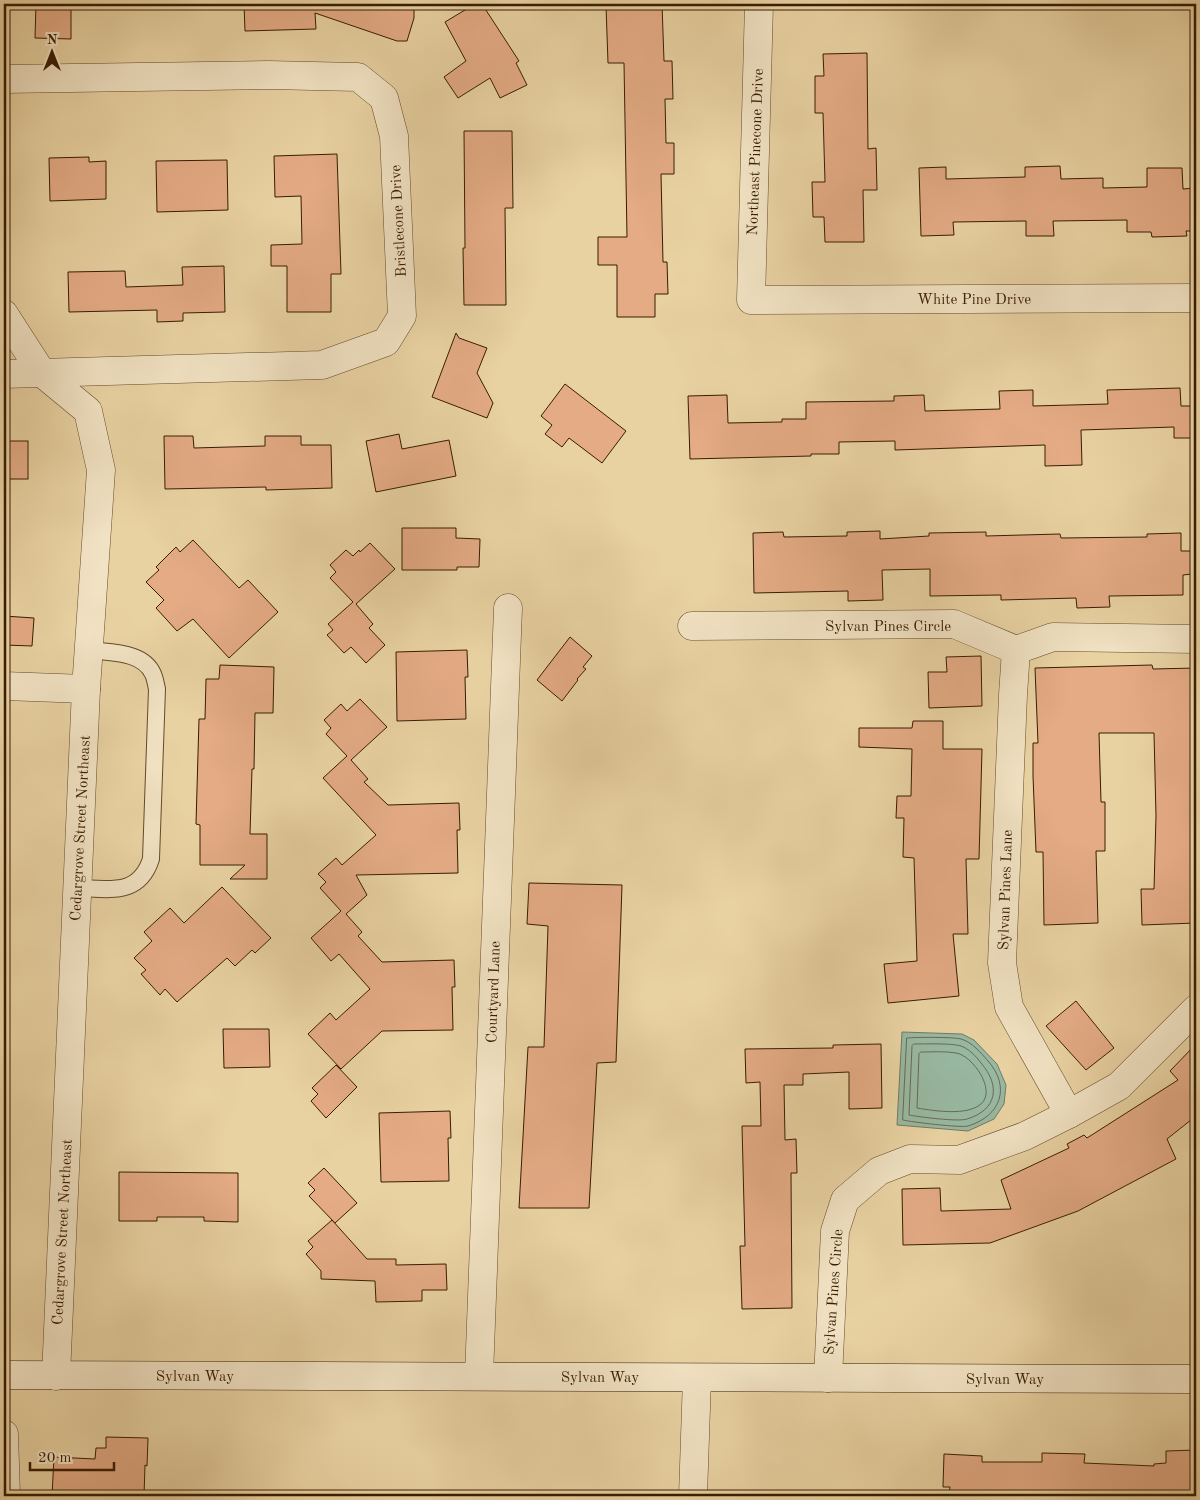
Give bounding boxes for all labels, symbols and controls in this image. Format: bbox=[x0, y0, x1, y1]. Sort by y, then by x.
north arrow bbox=[28, 28, 78, 78]
text: N bbox=[47, 33, 58, 47]
street label: Northeast Pinecone Drive bbox=[746, 68, 767, 236]
street label: Bristlecone Drive bbox=[389, 164, 410, 277]
street label: White Pine Drive bbox=[917, 293, 1031, 308]
street label: Sylvan Pines Circle bbox=[825, 620, 951, 635]
street label: Cedargrove Street Northeast bbox=[69, 735, 94, 921]
street label: Sylvan Pines Lane bbox=[997, 829, 1016, 951]
street label: Courtyard Lane bbox=[485, 941, 504, 1043]
street label: Cedargrove Street Northeast bbox=[51, 1139, 76, 1325]
street label: Sylvan Pines Circle bbox=[823, 1229, 846, 1356]
street label: Sylvan Way bbox=[156, 1370, 234, 1385]
street label: Sylvan Way bbox=[561, 1371, 639, 1386]
street label: Sylvan Way bbox=[966, 1373, 1044, 1388]
scale bar bbox=[30, 1440, 114, 1472]
text: 20 m bbox=[38, 1451, 72, 1466]

